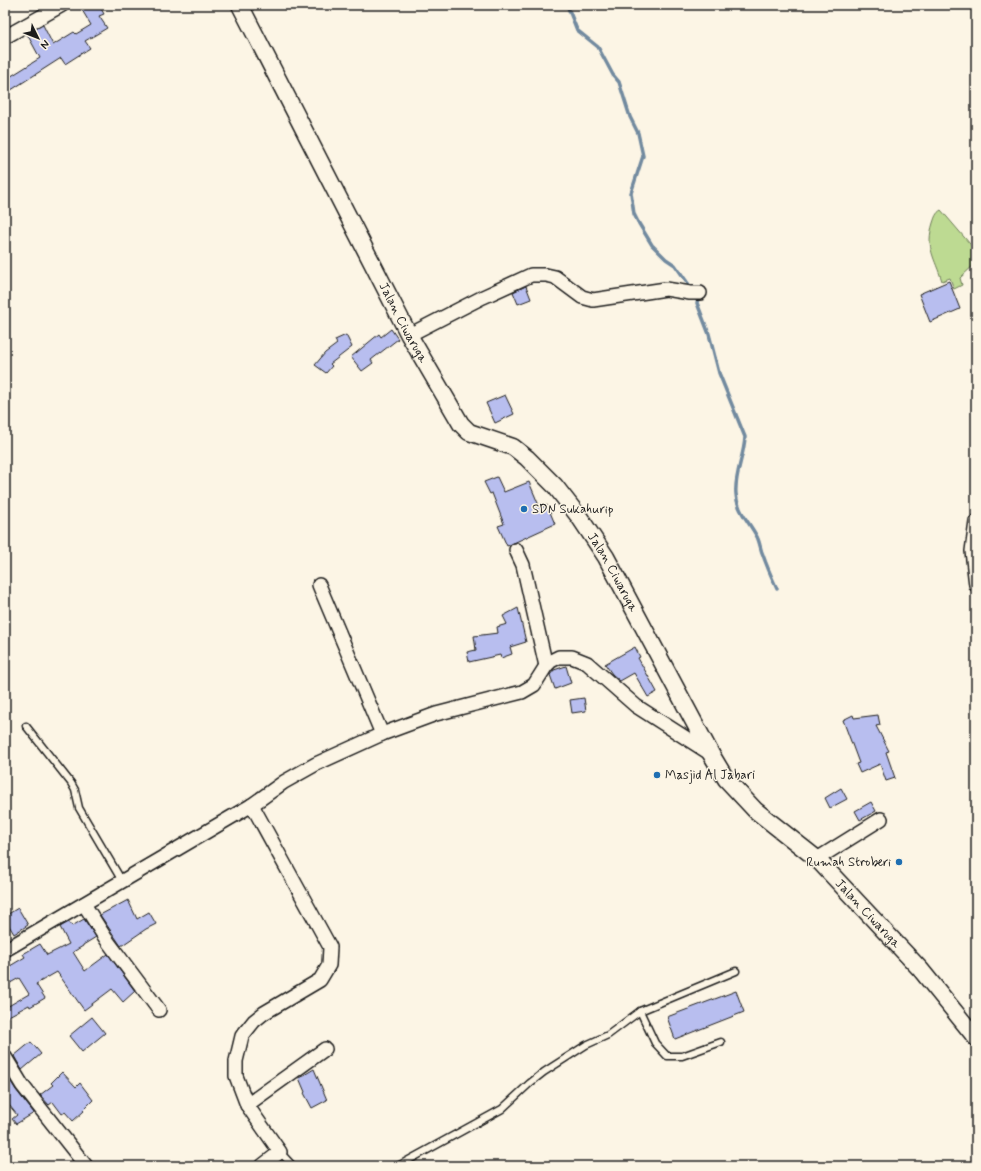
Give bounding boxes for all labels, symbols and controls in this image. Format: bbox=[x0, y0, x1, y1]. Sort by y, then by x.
north arrow bbox=[18, 18, 58, 58]
text: N bbox=[37, 37, 52, 52]
street label: Jalan Ciwaruga bbox=[375, 279, 432, 366]
place label: SDN Sukahurip bbox=[532, 501, 614, 518]
marker: SDN Sukahurip bbox=[519, 504, 529, 514]
street label: Jalan Ciwaruga bbox=[583, 529, 642, 615]
place label: Masjid Al Jabari bbox=[665, 767, 755, 784]
marker: Masjid Al Jabari bbox=[652, 770, 662, 780]
place label: Rumah Stroberi bbox=[806, 854, 891, 871]
marker: Rumah Stroberi bbox=[894, 857, 904, 867]
street label: Jalan Ciwaruga bbox=[832, 875, 905, 952]

